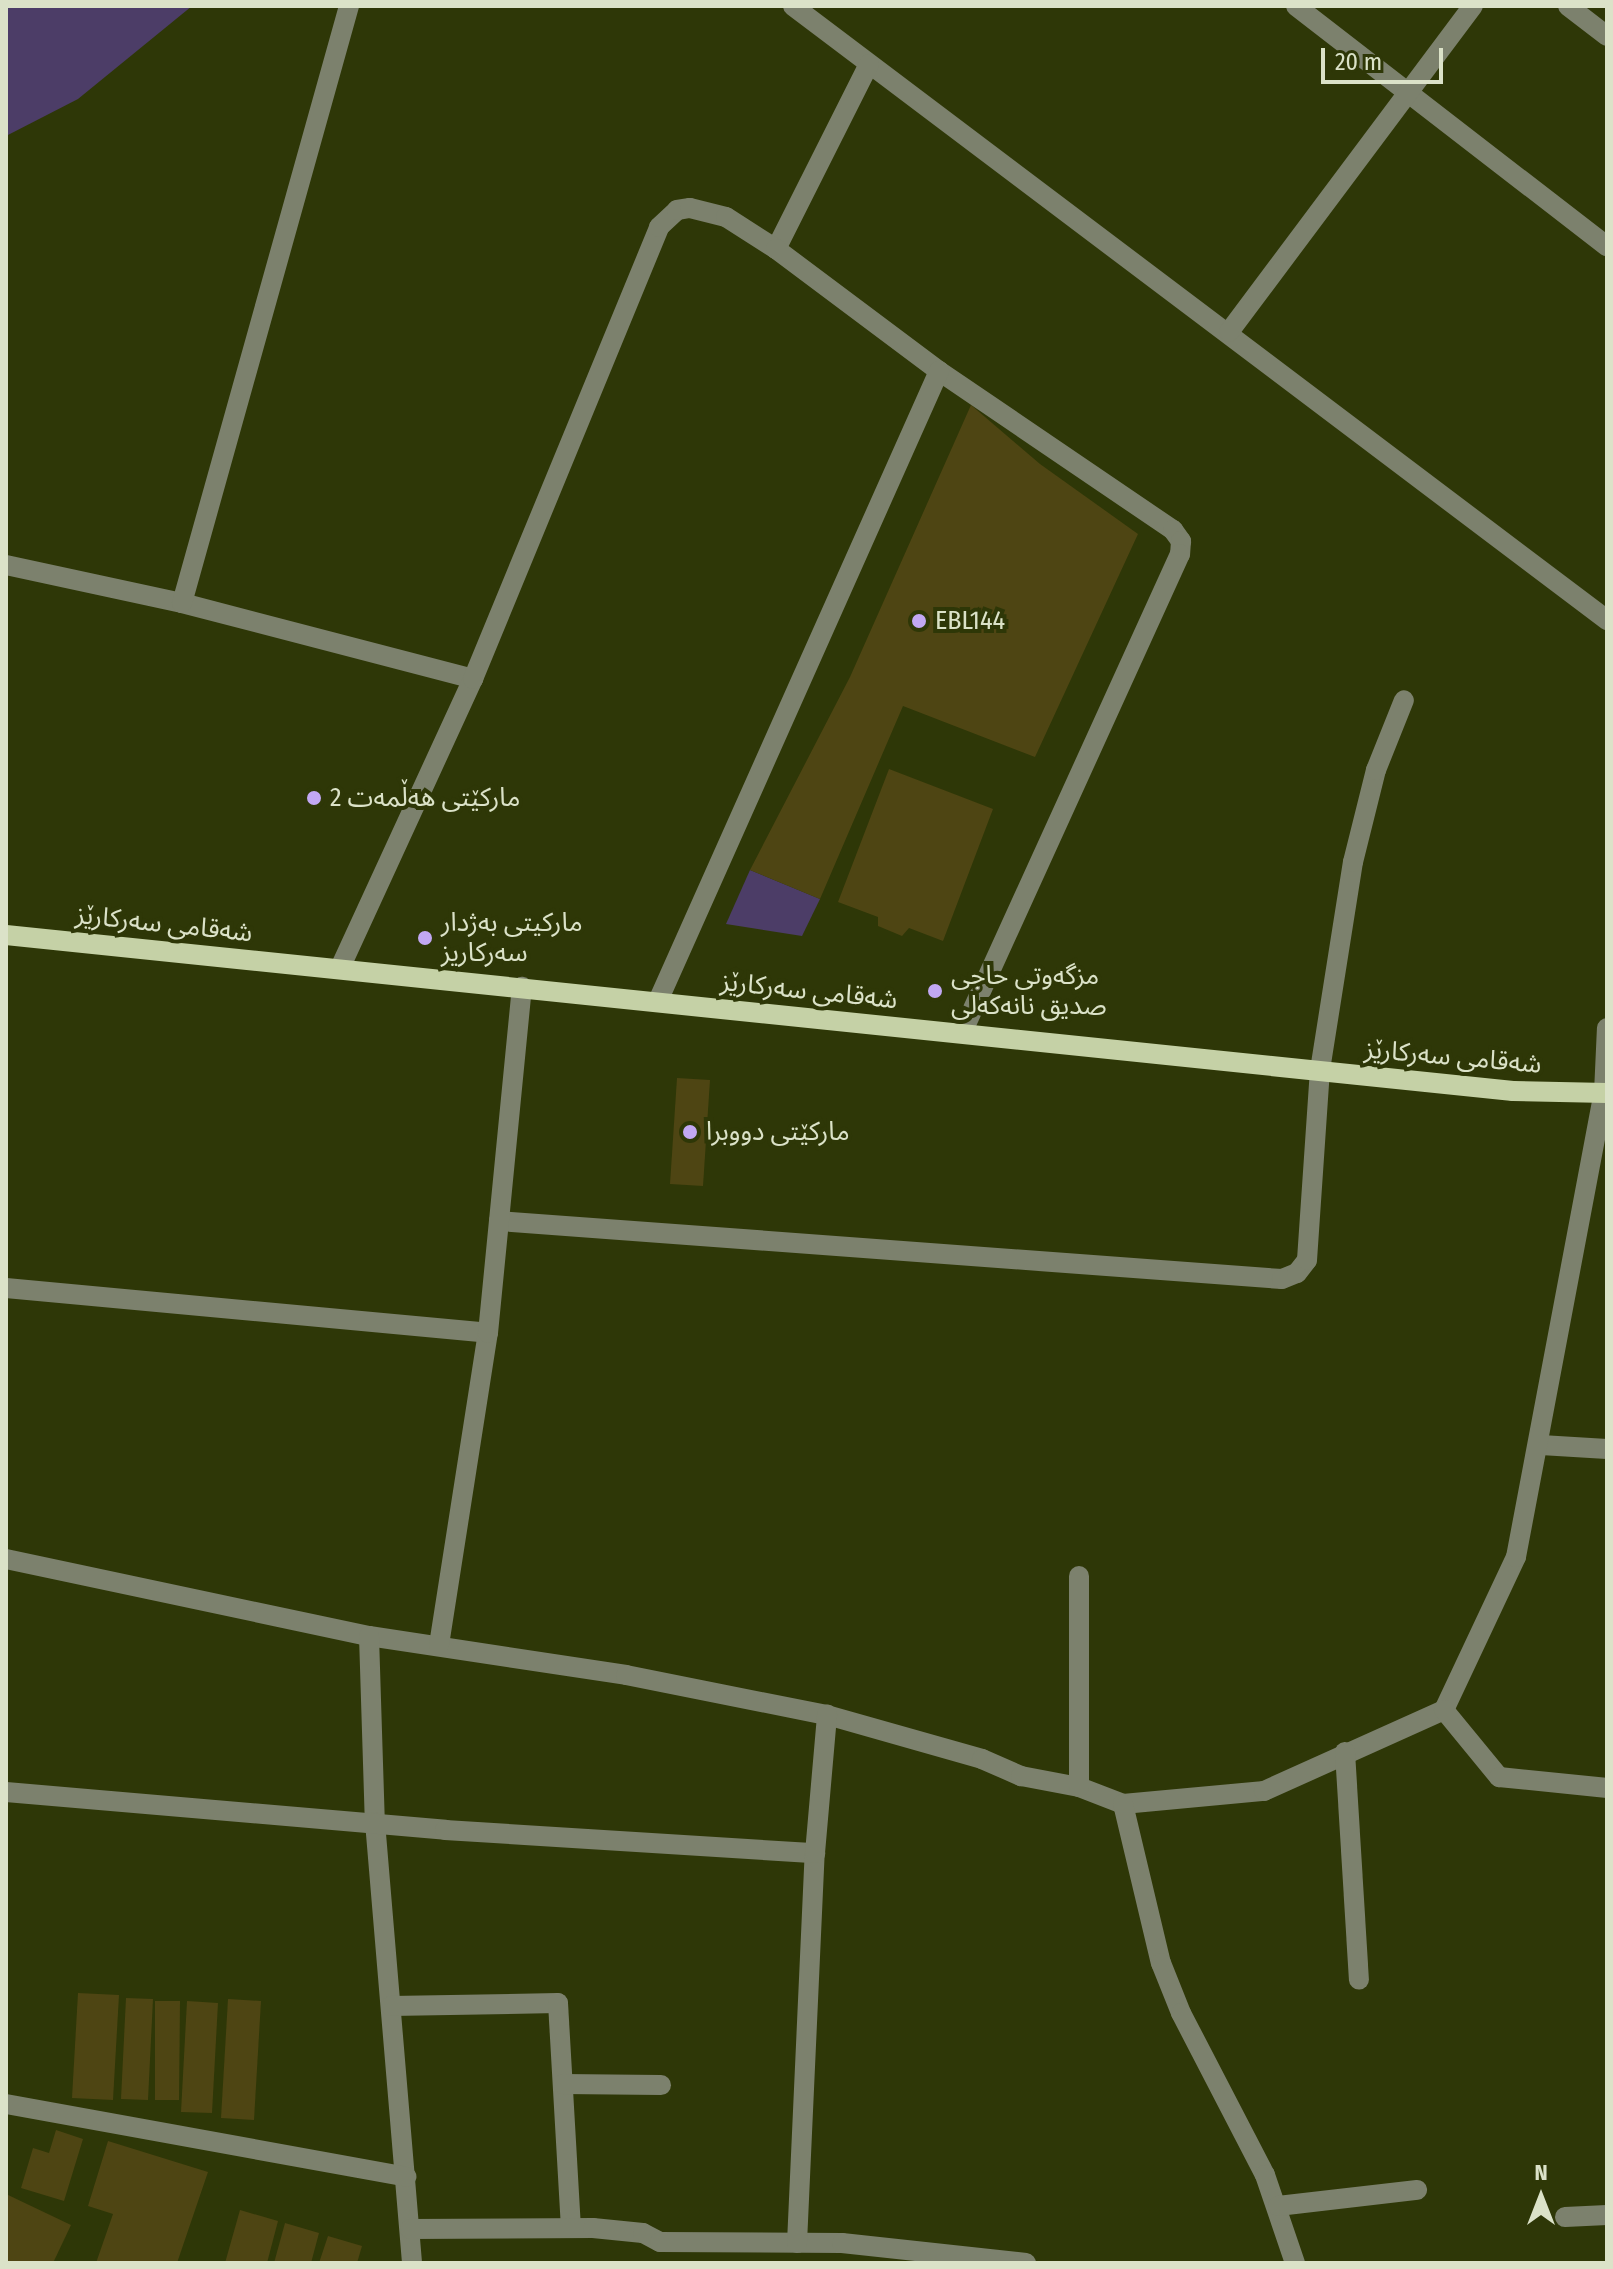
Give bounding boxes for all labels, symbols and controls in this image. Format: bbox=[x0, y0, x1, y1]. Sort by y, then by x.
scale bar bbox=[1325, 32, 1447, 82]
text: 20 m bbox=[1335, 48, 1382, 76]
place label: EBL144 bbox=[935, 605, 1005, 637]
marker: EBL144 bbox=[910, 612, 928, 630]
place label: مارکێتی هەڵمەت 2 bbox=[330, 782, 520, 814]
marker: مارکێتی هەڵمەت 2 bbox=[305, 789, 323, 807]
street label: شەقامی سەرکارێز bbox=[74, 899, 254, 949]
place label: مارکیتی بەژدار سەرکاریز bbox=[441, 907, 583, 968]
marker: مارکیتی بەژدار سەرکاریز bbox=[416, 929, 434, 947]
place label: مزگەوتی حاجی صدیق نانەکەلی bbox=[951, 960, 1107, 1022]
street label: شەقامی سەرکارێز bbox=[719, 966, 899, 1016]
marker: مزگەوتی حاجی صدیق نانەکەلی bbox=[926, 982, 944, 1000]
street label: شەقامی سەرکارێز bbox=[1363, 1034, 1543, 1080]
place label: ماركێتى دووبرا bbox=[706, 1116, 850, 1148]
marker: ماركێتى دووبرا bbox=[681, 1123, 699, 1141]
north arrow bbox=[1501, 2157, 1581, 2237]
text: N bbox=[1534, 2159, 1548, 2186]

